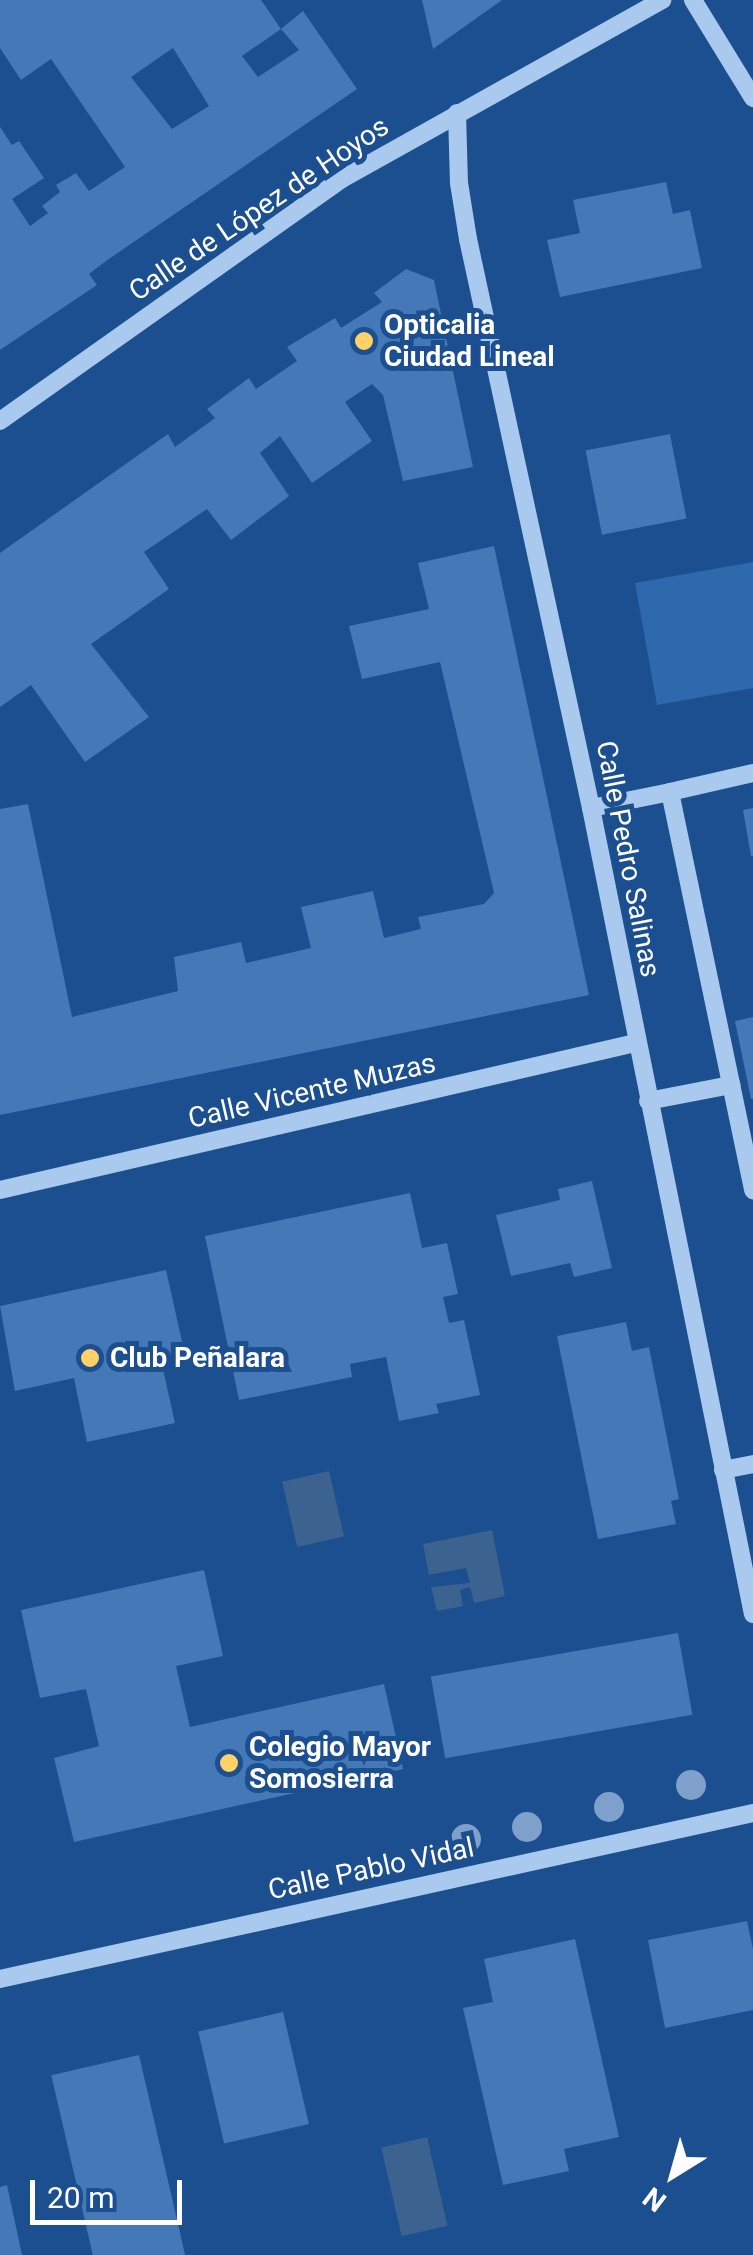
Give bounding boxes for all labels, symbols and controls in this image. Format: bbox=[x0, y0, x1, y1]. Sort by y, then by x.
street label: Calle de López de Hoyos bbox=[123, 110, 395, 308]
place label: Opticalia Ciudad Lineal bbox=[384, 308, 555, 374]
marker: Opticalia Ciudad Lineal bbox=[353, 330, 375, 352]
street label: Calle Pedro Salinas bbox=[589, 738, 667, 980]
street label: Calle Vicente Muzas bbox=[185, 1046, 439, 1136]
place label: Club Peñalara bbox=[110, 1341, 285, 1375]
marker: Club Peñalara bbox=[79, 1347, 101, 1369]
place label: Colegio Mayor Somosierra bbox=[249, 1730, 431, 1796]
marker: Colegio Mayor Somosierra bbox=[218, 1752, 240, 1774]
street label: Calle Pablo Vidal bbox=[265, 1831, 477, 1907]
north arrow bbox=[623, 2125, 723, 2225]
scale bar bbox=[35, 2160, 188, 2222]
text: 20 m bbox=[47, 2180, 114, 2215]
text: N bbox=[637, 2180, 672, 2218]

